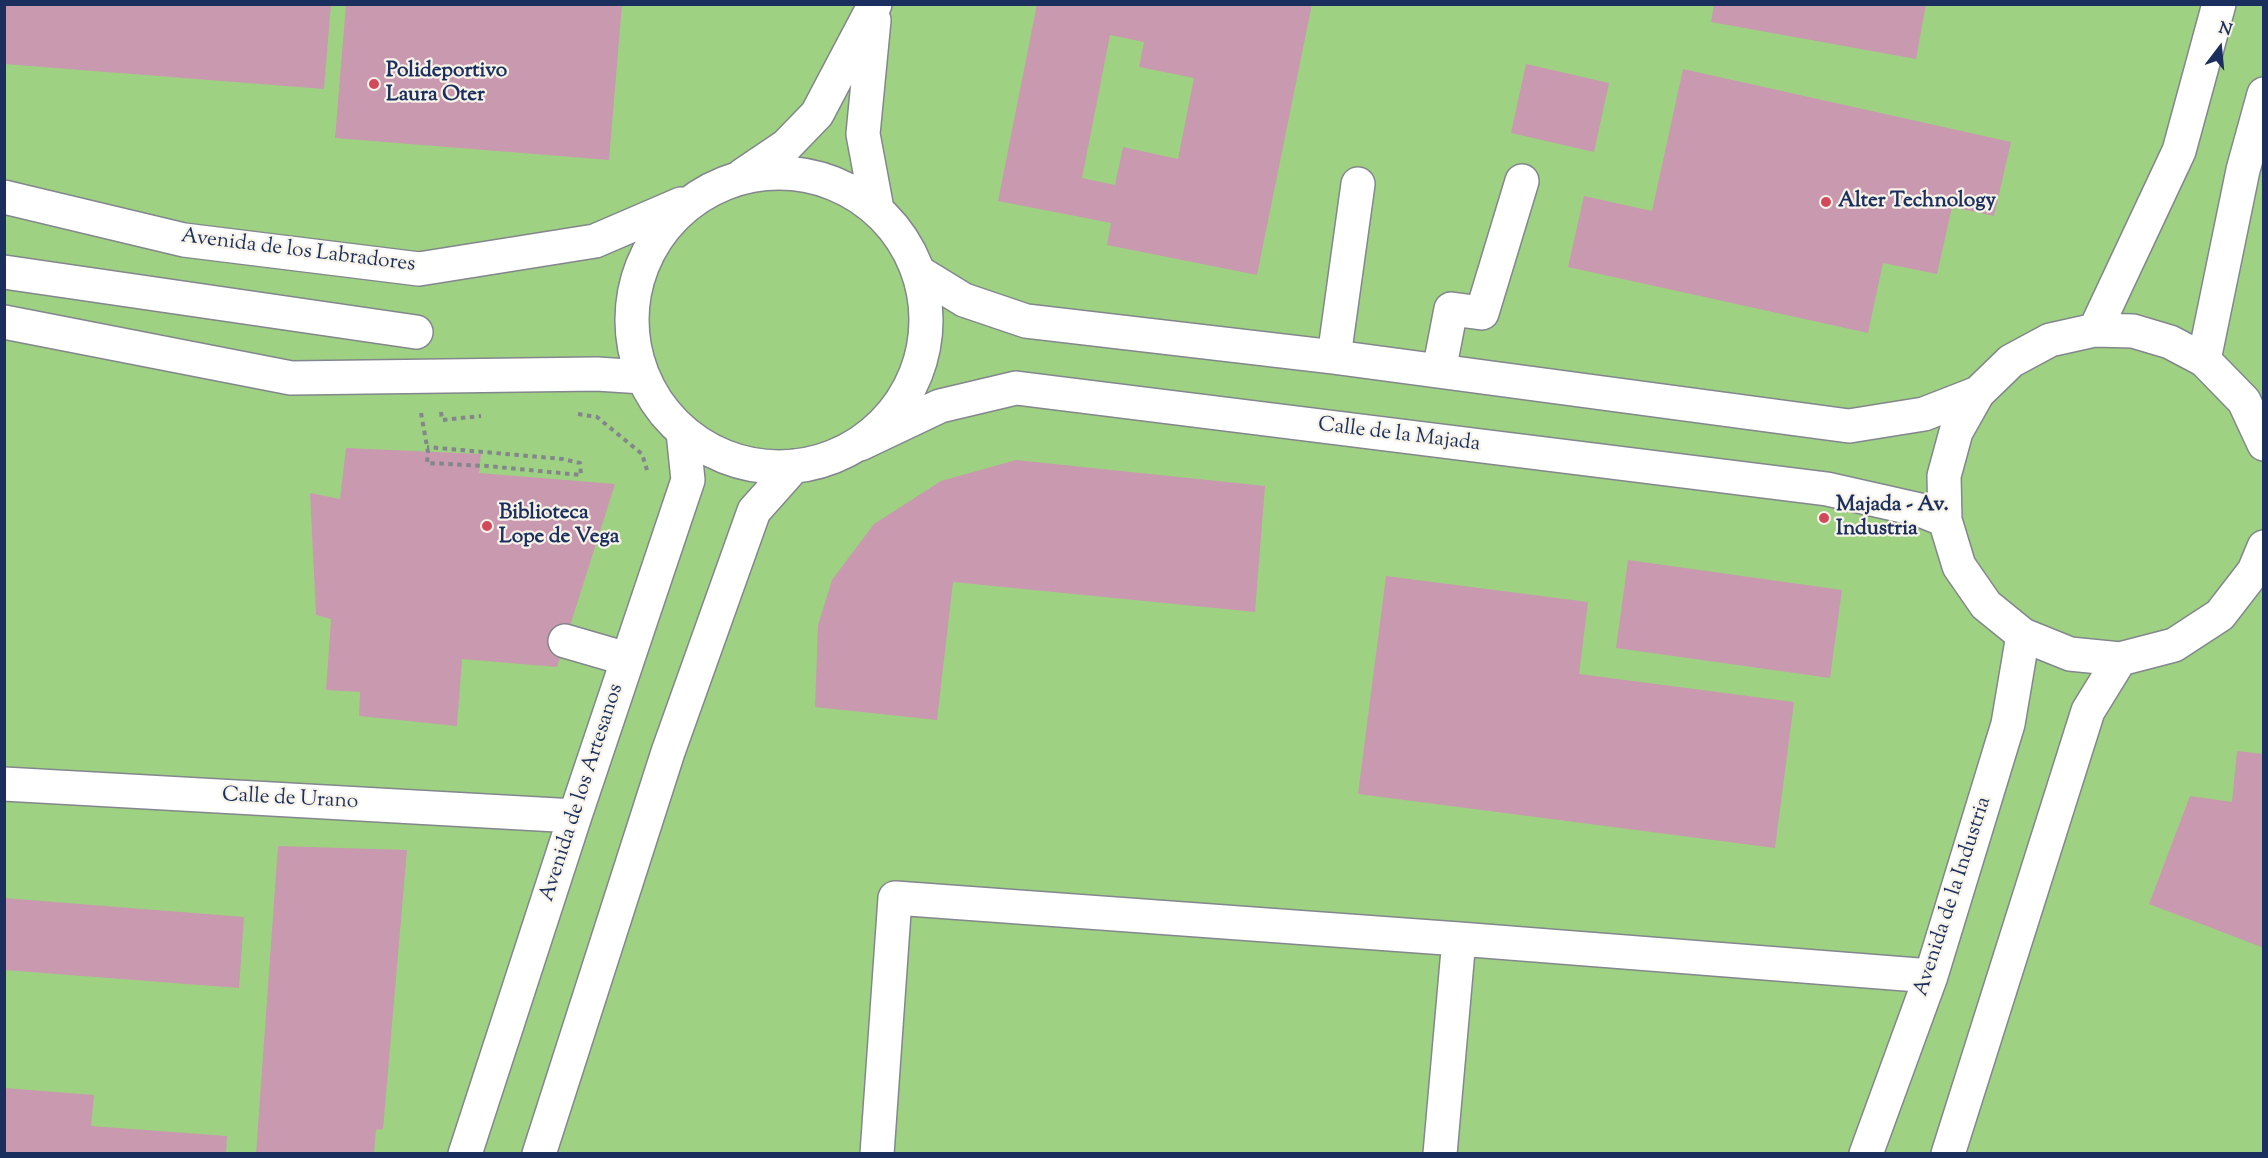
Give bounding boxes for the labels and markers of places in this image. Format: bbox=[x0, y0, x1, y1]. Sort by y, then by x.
place label: Polideportivo Laura Oter bbox=[386, 59, 507, 109]
marker: Polideportivo Laura Oter bbox=[367, 77, 381, 91]
place label: Alter Technology bbox=[1838, 189, 1996, 215]
marker: Alter Technology bbox=[1819, 195, 1833, 209]
place label: Majada - Av. Industria bbox=[1836, 493, 1949, 543]
place label: Biblioteca Lope de Vega bbox=[499, 501, 619, 551]
marker: Majada - Av. Industria bbox=[1817, 511, 1831, 525]
marker: Biblioteca Lope de Vega bbox=[480, 519, 494, 533]

